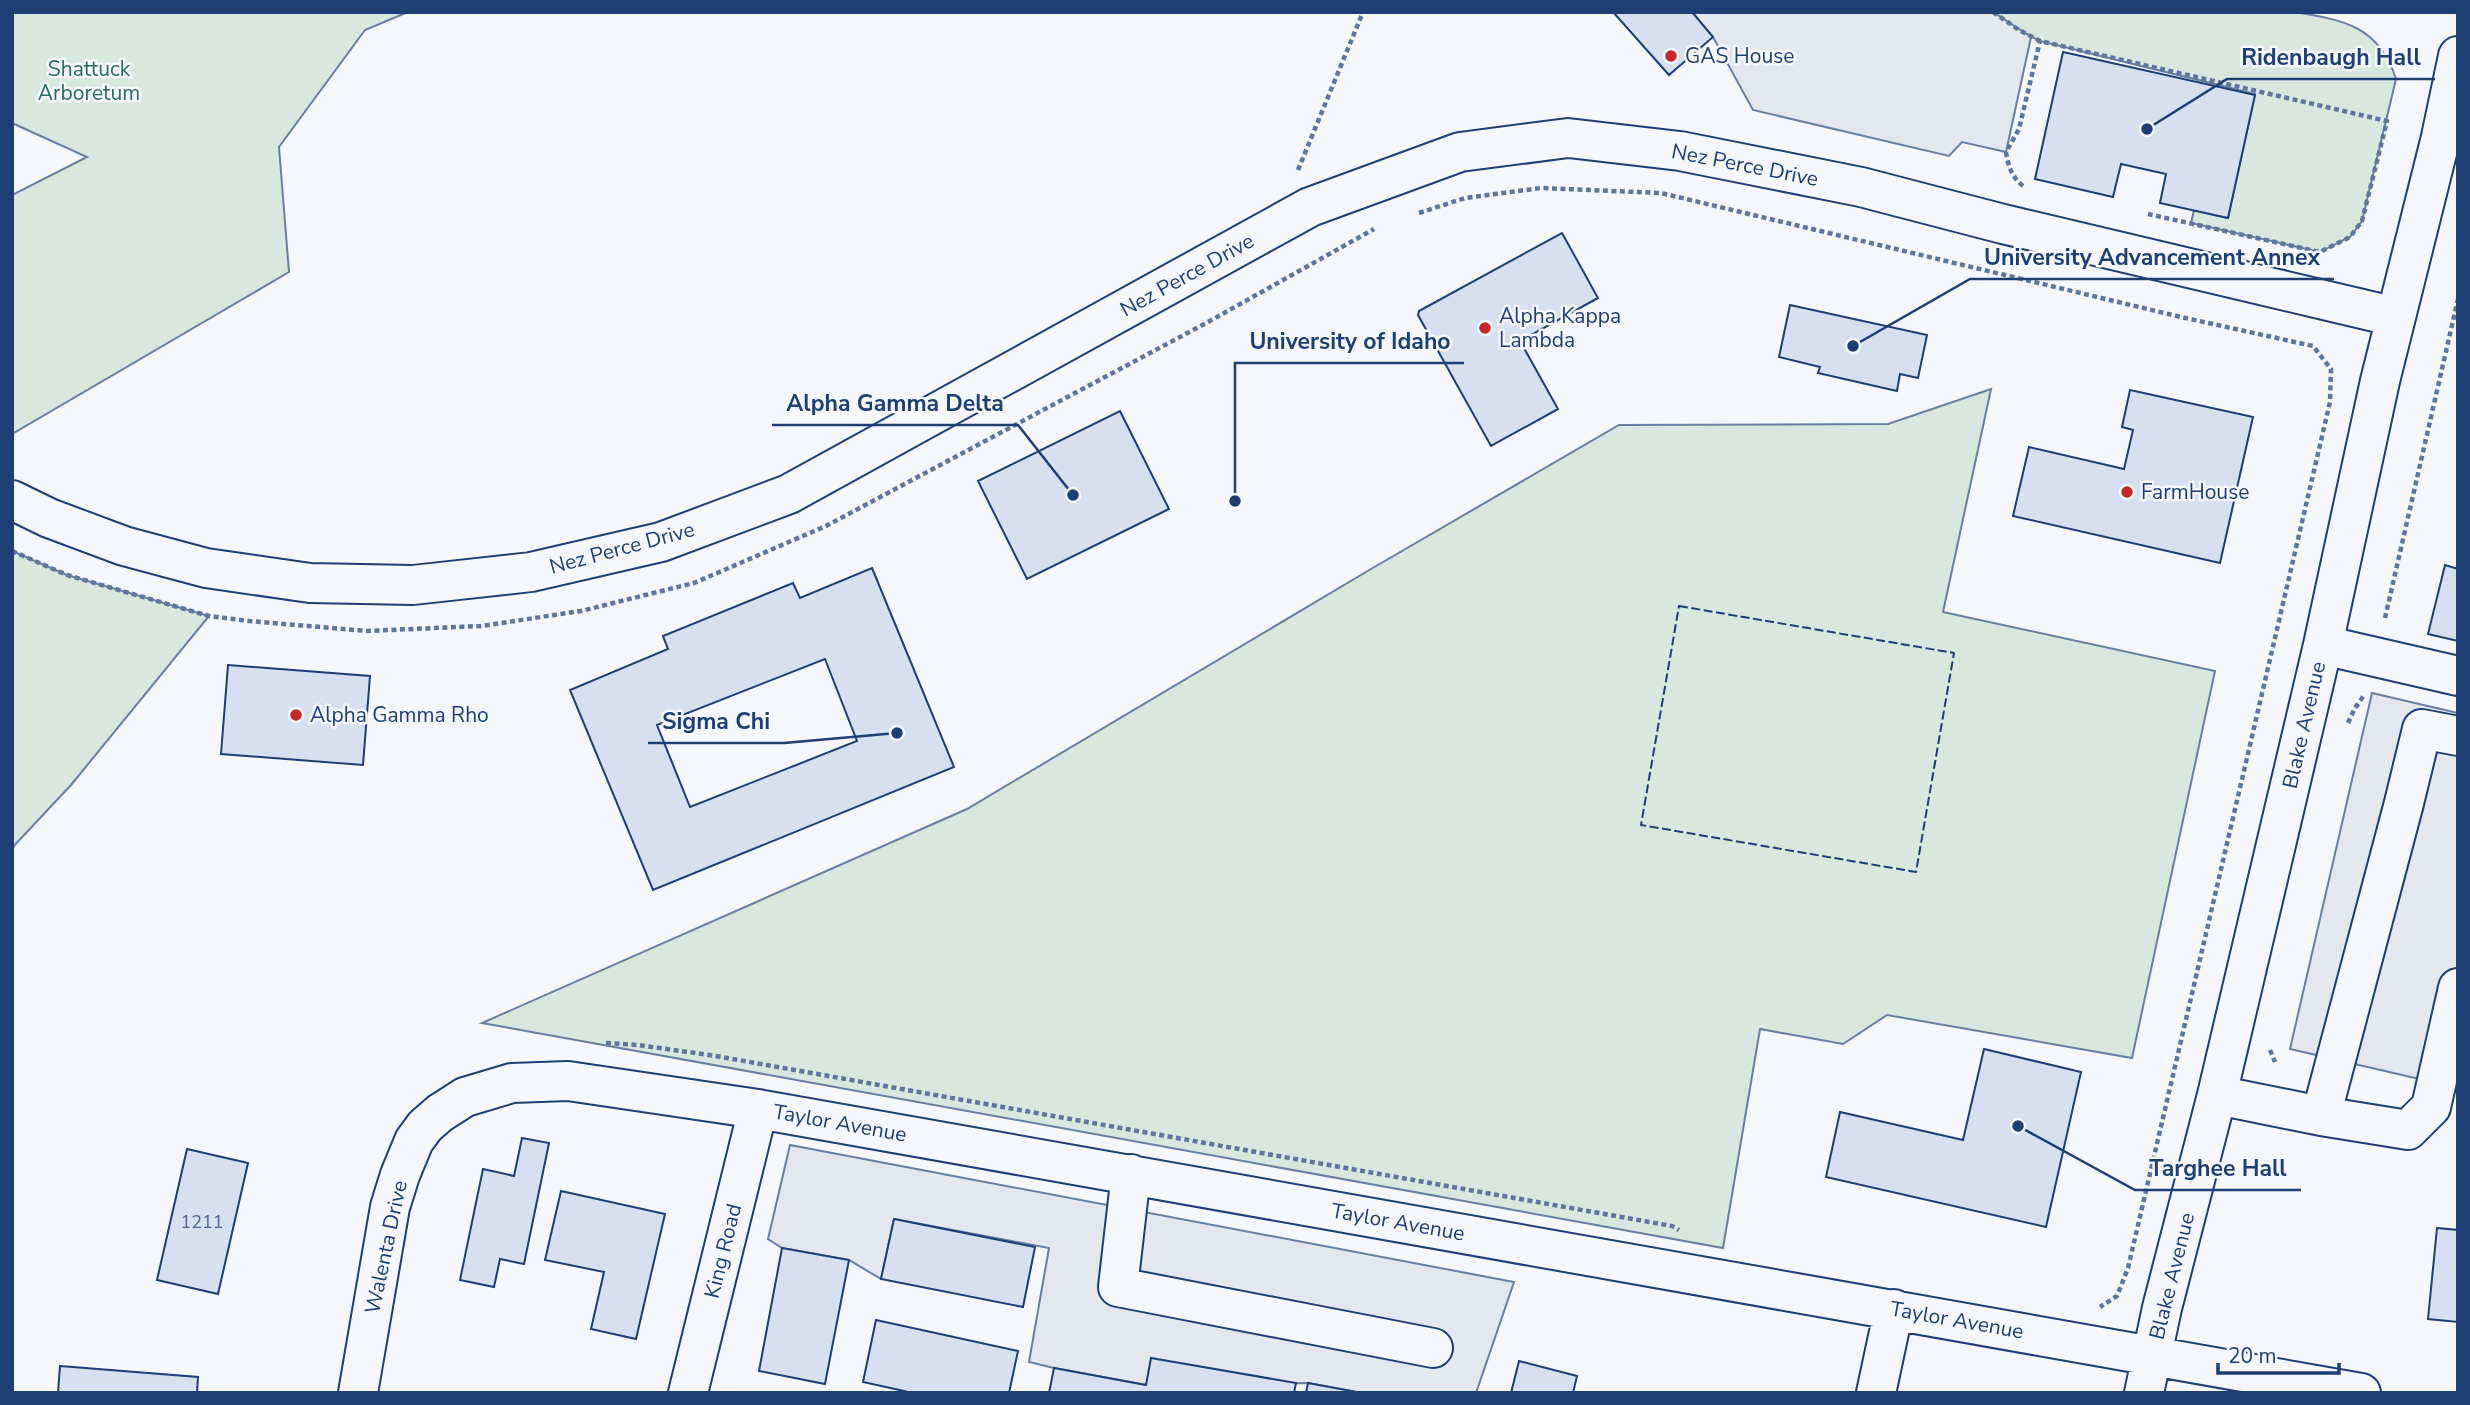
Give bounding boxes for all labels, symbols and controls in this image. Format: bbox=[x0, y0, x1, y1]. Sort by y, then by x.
callout: Ridenbaugh Hall bbox=[2227, 35, 2435, 79]
place label: GAS House bbox=[1685, 42, 1794, 70]
text: Ridenbaugh Hall bbox=[2241, 42, 2421, 73]
marker: GAS House bbox=[1663, 48, 1679, 64]
park label: Shattuck Arboretum bbox=[38, 55, 140, 107]
street label: Nez Perce Drive bbox=[1669, 137, 1821, 193]
street label: Nez Perce Drive bbox=[1115, 227, 1259, 323]
callout: University Advancement Annex bbox=[1970, 235, 2334, 279]
text: University Advancement Annex bbox=[1984, 242, 2320, 273]
place label: Alpha Kappa Lambda bbox=[1499, 302, 1621, 354]
callout: University of Idaho bbox=[1235, 319, 1464, 363]
marker: Alpha Kappa Lambda bbox=[1477, 320, 1493, 336]
text: University of Idaho bbox=[1249, 326, 1451, 357]
callout: Alpha Gamma Delta bbox=[772, 381, 1018, 425]
text: Alpha Gamma Delta bbox=[786, 388, 1004, 419]
place label: FarmHouse bbox=[2141, 478, 2249, 506]
marker: FarmHouse bbox=[2119, 484, 2135, 500]
street label: Nez Perce Drive bbox=[546, 515, 698, 581]
street label: Blake Avenue bbox=[2276, 659, 2332, 791]
callout: Sigma Chi bbox=[648, 699, 784, 743]
place label: Alpha Gamma Rho bbox=[310, 701, 489, 729]
text: Sigma Chi bbox=[662, 706, 770, 737]
marker: Alpha Gamma Rho bbox=[288, 707, 304, 723]
street label: Taylor Avenue bbox=[771, 1097, 909, 1149]
callout: Targhee Hall bbox=[2135, 1146, 2301, 1190]
text: Targhee Hall bbox=[2149, 1153, 2287, 1184]
street label: Walenta Drive bbox=[358, 1178, 414, 1316]
street label: Taylor Avenue bbox=[1329, 1196, 1467, 1248]
street label: King Road bbox=[698, 1201, 748, 1301]
house number: 1211 bbox=[180, 1210, 224, 1234]
street label: Blake Avenue bbox=[2143, 1210, 2201, 1342]
street label: Taylor Avenue bbox=[1888, 1294, 2026, 1346]
scale bar bbox=[2218, 1332, 2339, 1376]
text: 20 m bbox=[2228, 1342, 2277, 1370]

